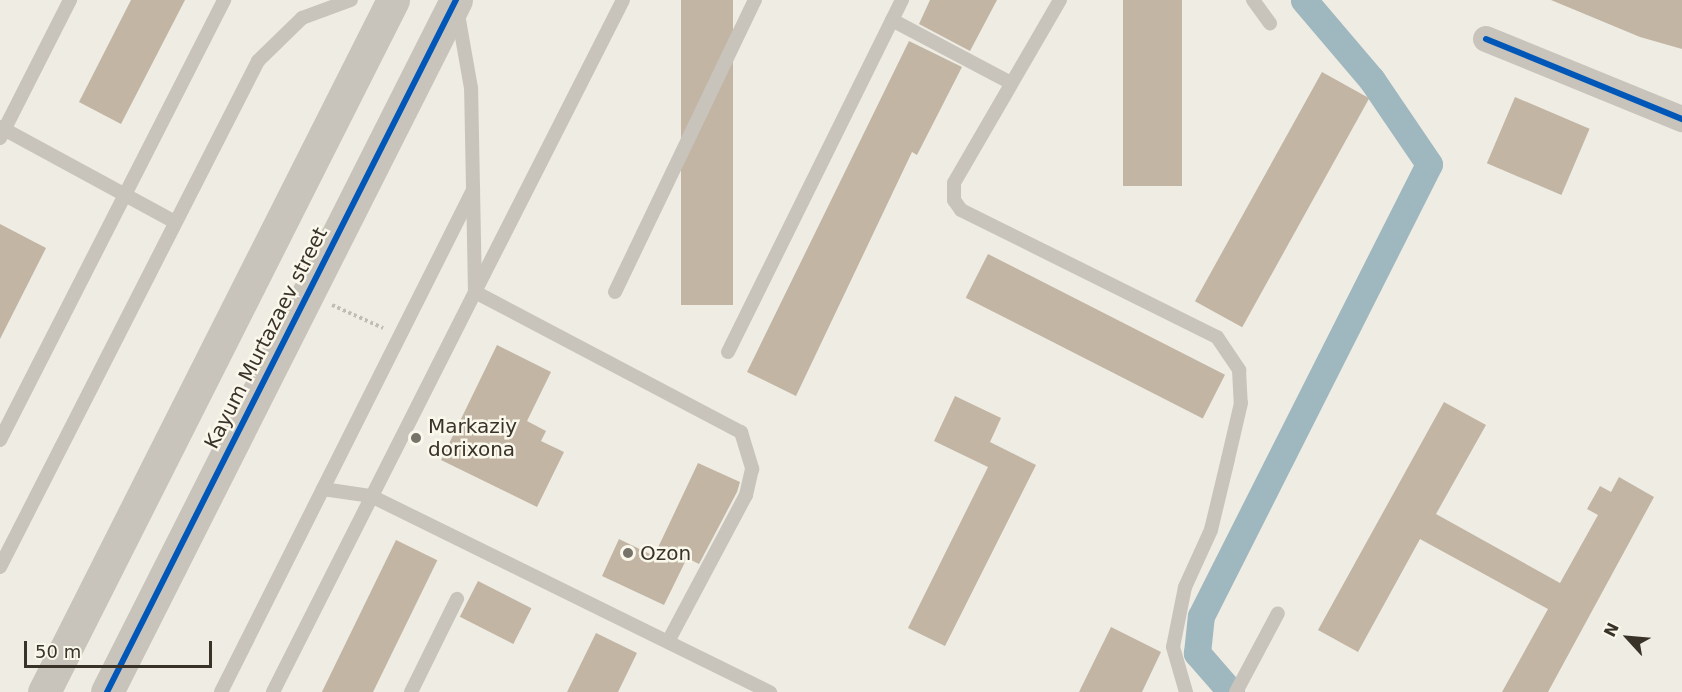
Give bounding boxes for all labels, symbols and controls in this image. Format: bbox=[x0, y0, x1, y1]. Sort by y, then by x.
street label: Kayum Murtazaev street bbox=[200, 223, 332, 453]
place label: Markaziy dorixona bbox=[428, 414, 517, 461]
marker: Markaziy dorixona bbox=[409, 431, 423, 445]
place label: Ozon bbox=[640, 541, 691, 565]
marker: Ozon bbox=[621, 546, 635, 560]
north arrow bbox=[1598, 608, 1658, 668]
text: N bbox=[1600, 620, 1623, 640]
scale bar bbox=[27, 629, 214, 667]
text: 50 m bbox=[35, 641, 81, 662]

